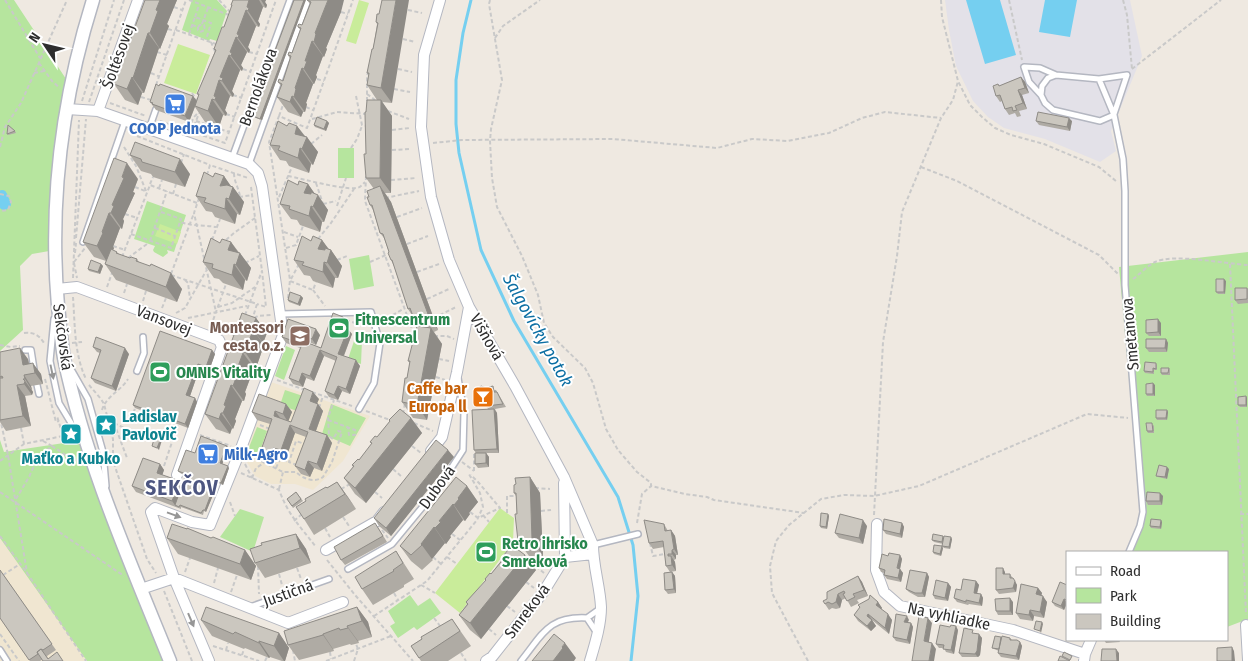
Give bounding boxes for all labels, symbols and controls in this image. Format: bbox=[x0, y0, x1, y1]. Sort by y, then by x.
north arrow bbox=[20, 20, 70, 70]
street label: Šoltésovej bbox=[97, 21, 138, 91]
text: N bbox=[25, 30, 44, 46]
street label: Bernolákova bbox=[235, 45, 281, 129]
supermarket icon: COOP Jednota bbox=[163, 92, 187, 116]
place label: COOP Jednota bbox=[129, 119, 221, 138]
water label: Šalgovícky potok bbox=[497, 269, 578, 390]
street label: Smetanova bbox=[1117, 297, 1143, 371]
street label: Vansovej bbox=[134, 301, 194, 339]
street label: Sekčovská bbox=[49, 303, 77, 372]
place label: Fitnescentrum Universal bbox=[355, 310, 450, 347]
street label: Višňová bbox=[466, 310, 508, 364]
sports icon: Fitnescentrum Universal bbox=[327, 316, 351, 340]
place label: Montessori cesta o.z. bbox=[210, 318, 284, 355]
school or university icon: Montessori cesta o.z. bbox=[288, 324, 312, 348]
sports icon: OMNIS Vitality bbox=[148, 360, 172, 384]
place label: OMNIS Vitality bbox=[176, 363, 271, 382]
one-way arrow bbox=[49, 364, 57, 380]
place label: Caffe bar Europa ll bbox=[407, 379, 468, 416]
bar icon: Caffe bar Europa ll bbox=[471, 385, 495, 409]
place label: Ladislav Pavlovič bbox=[122, 407, 178, 444]
place icon: Ladislav Pavlovič bbox=[94, 413, 118, 437]
place icon: Maťko a Kubko bbox=[59, 422, 83, 446]
supermarket icon: Milk-Agro bbox=[196, 442, 220, 466]
place label: Milk-Agro bbox=[224, 445, 289, 464]
place label: Maťko a Kubko bbox=[22, 449, 121, 468]
street label: Dubová bbox=[415, 461, 459, 513]
district label: SEKČOV bbox=[145, 473, 219, 501]
one-way arrow bbox=[166, 512, 181, 519]
place label: Retro ihrisko Smreková bbox=[502, 534, 588, 571]
sports icon: Retro ihrisko Smreková bbox=[474, 540, 498, 564]
legend bbox=[1066, 551, 1228, 641]
text: Road bbox=[1110, 562, 1141, 580]
street label: Justičná bbox=[260, 575, 316, 611]
street label: Smreková bbox=[500, 580, 554, 642]
text: Park bbox=[1110, 587, 1137, 605]
street label: Na vyhliadke bbox=[906, 598, 992, 634]
one-way arrow bbox=[188, 612, 196, 627]
text: Building bbox=[1110, 612, 1161, 630]

